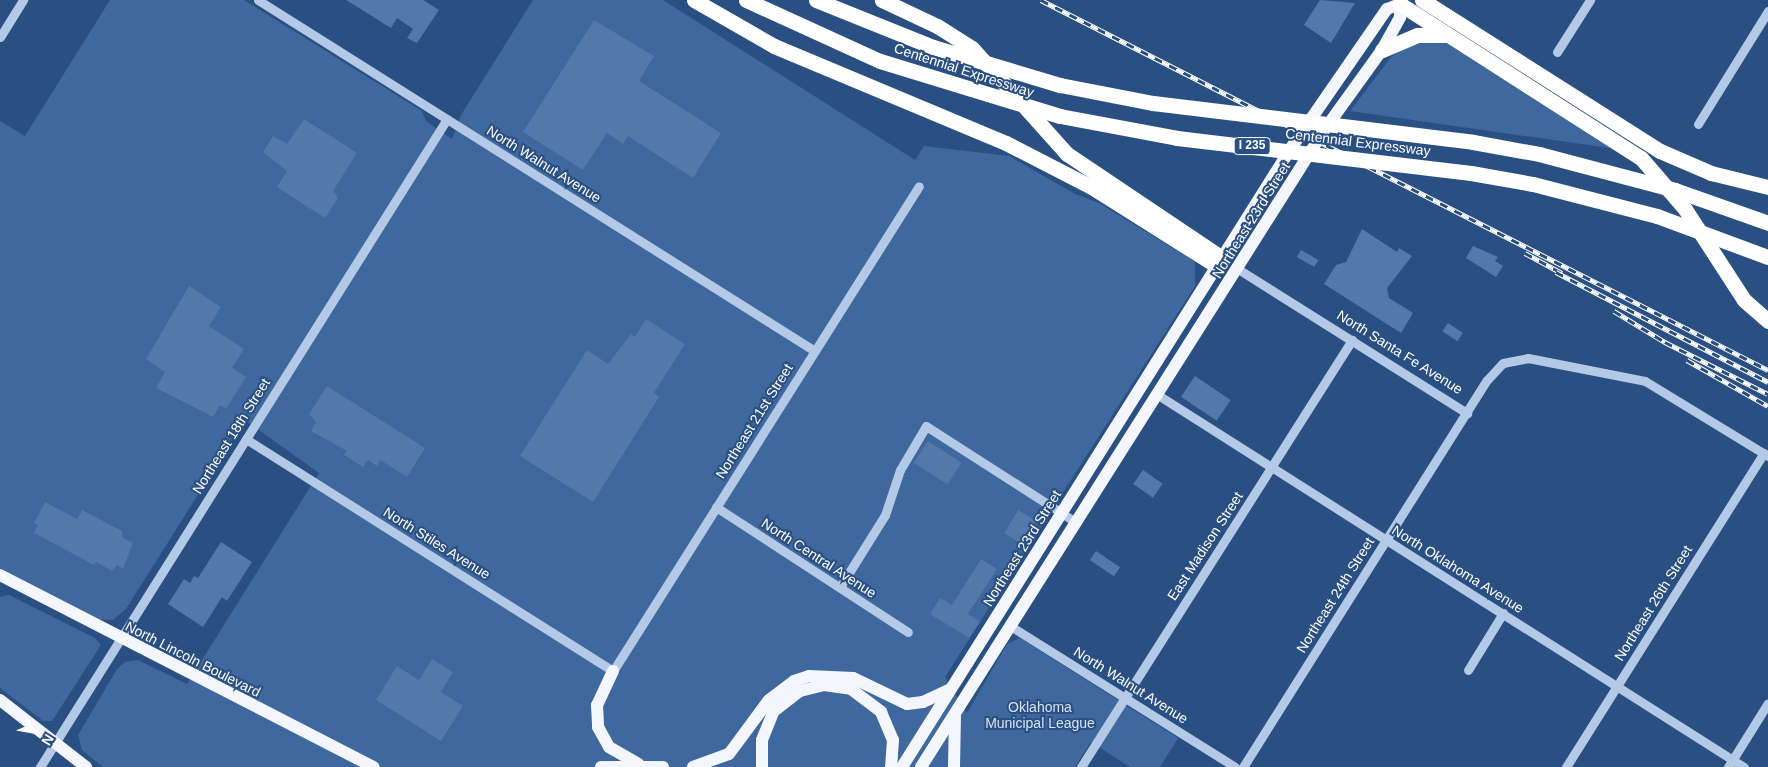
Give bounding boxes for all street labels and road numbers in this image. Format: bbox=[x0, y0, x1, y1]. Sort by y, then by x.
street label: Centennial Expressway bbox=[892, 39, 1036, 101]
street label: North Walnut Avenue bbox=[483, 122, 605, 206]
street label: Centennial Expressway bbox=[1284, 125, 1432, 159]
road number: I 235 bbox=[1233, 136, 1271, 156]
street label: Northeast 23rd Street bbox=[1208, 159, 1294, 281]
street label: North Santa Fe Avenue bbox=[1334, 306, 1466, 398]
street label: Northeast 21st Street bbox=[712, 360, 796, 482]
street label: Northeast 18th Street bbox=[189, 375, 273, 497]
street label: Northeast 23rd Street bbox=[979, 487, 1065, 609]
street label: East Madison Street bbox=[1164, 489, 1246, 603]
street label: North Stiles Avenue bbox=[380, 503, 494, 583]
street label: North Central Avenue bbox=[758, 514, 880, 602]
street label: North Oklahoma Avenue bbox=[1389, 521, 1527, 617]
street label: Northeast 24th Street bbox=[1293, 534, 1377, 656]
street label: Northeast 26th Street bbox=[1611, 542, 1695, 664]
street label: North Lincoln Boulevard bbox=[123, 618, 263, 700]
street label: North Walnut Avenue bbox=[1070, 643, 1192, 727]

